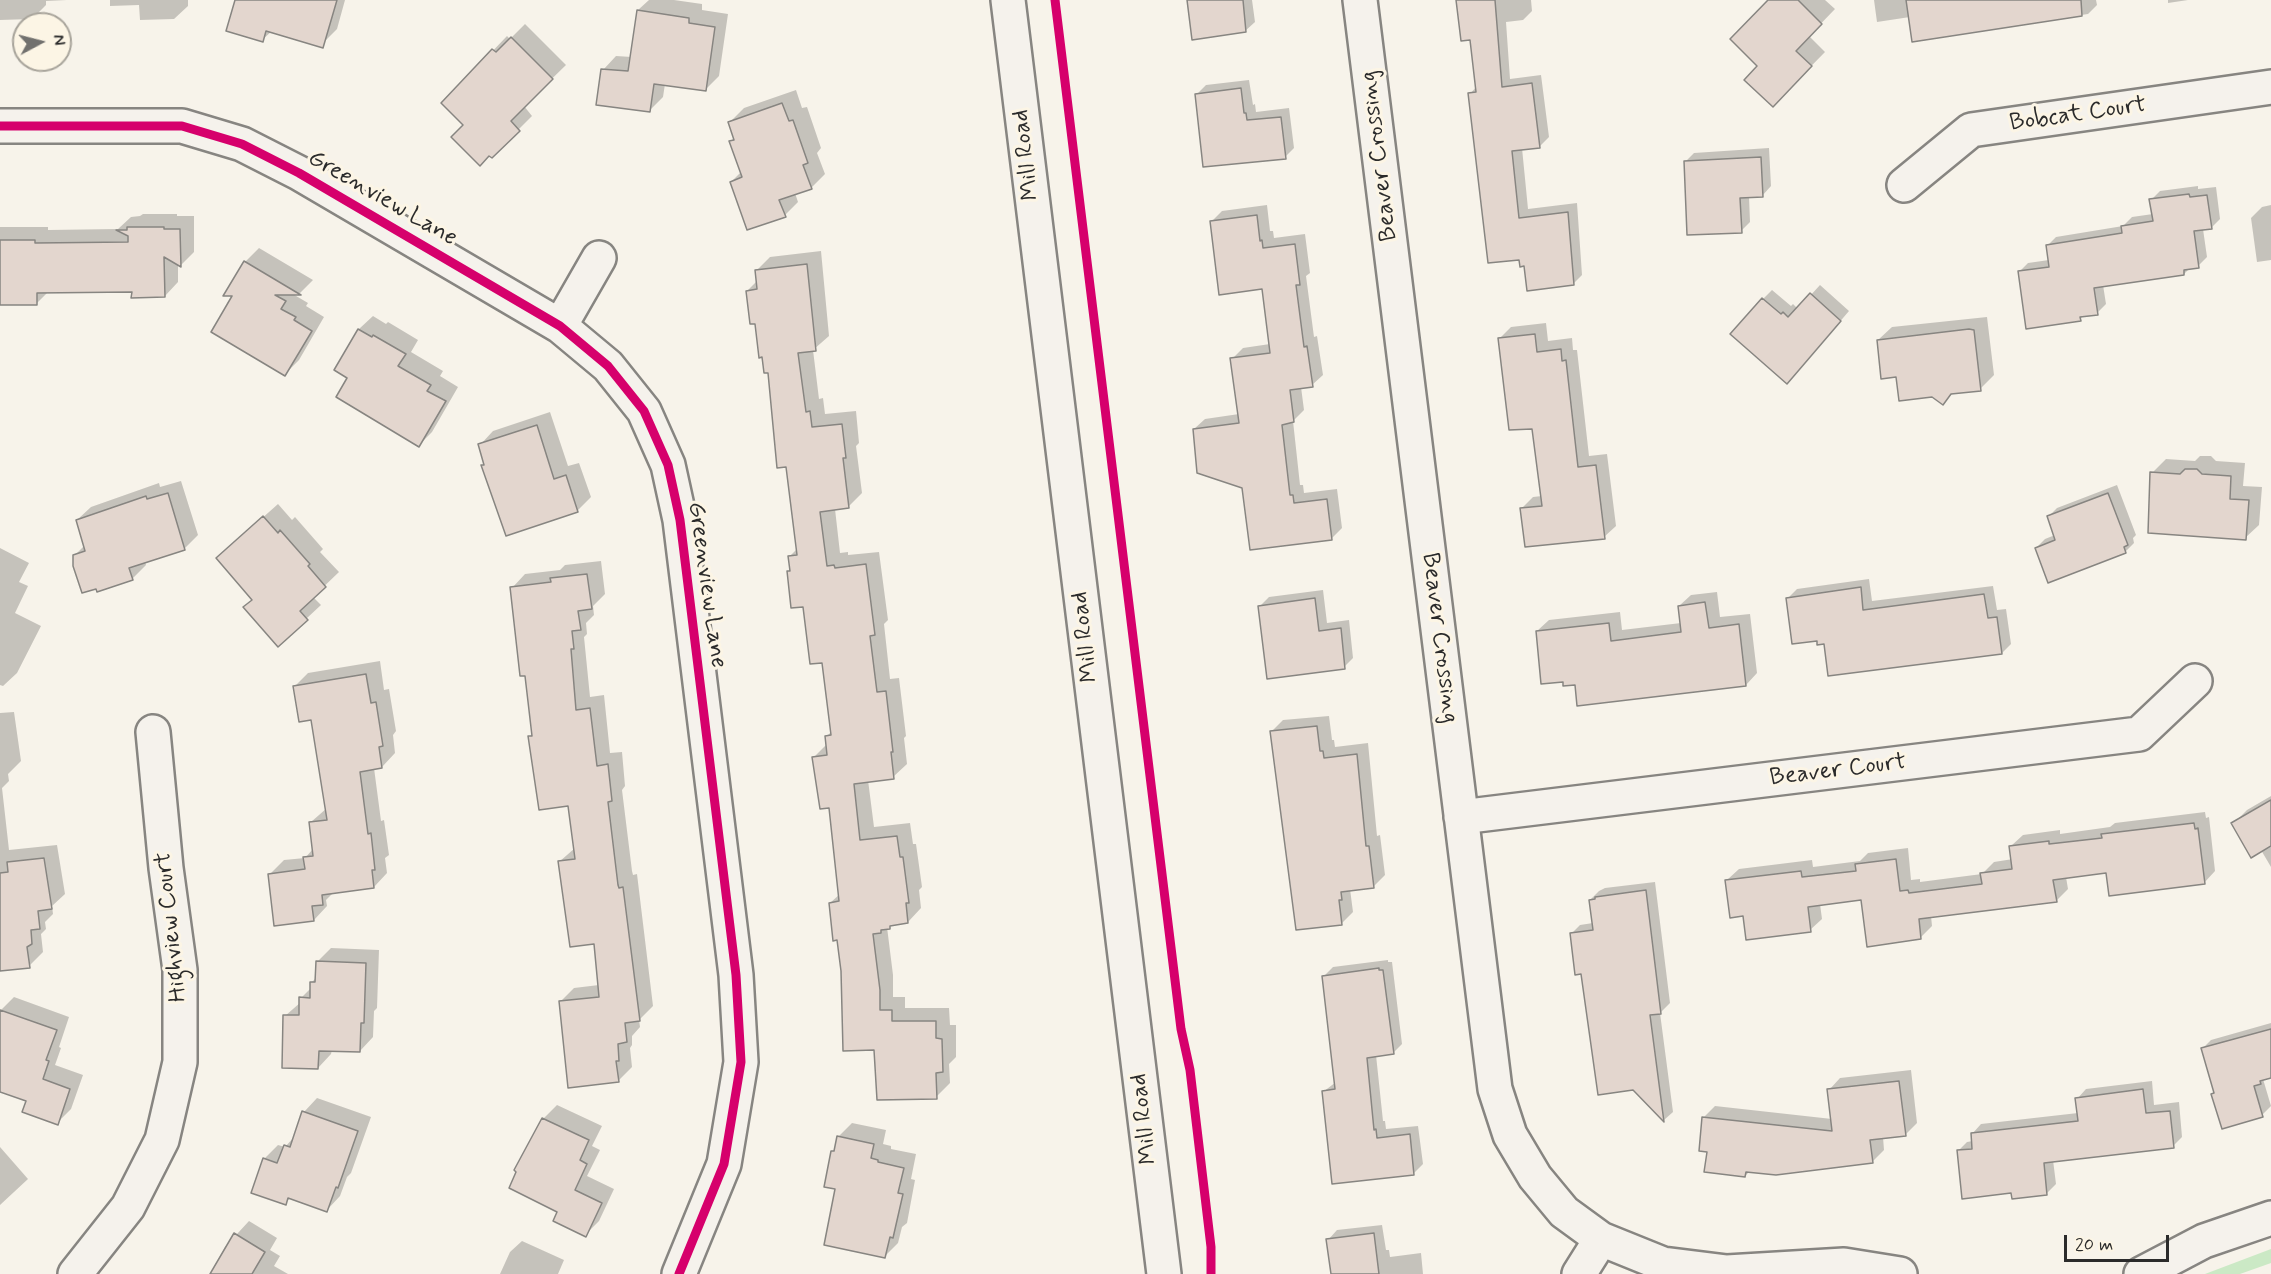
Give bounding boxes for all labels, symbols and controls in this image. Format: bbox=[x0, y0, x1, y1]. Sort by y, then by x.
north arrow bbox=[12, 12, 72, 72]
text: N bbox=[47, 33, 69, 47]
street label: Beaver Crossing bbox=[1355, 69, 1405, 243]
street label: Bobcat Court bbox=[2008, 91, 2148, 139]
street label: Mill Road bbox=[1007, 108, 1047, 202]
street label: Greenview Lane bbox=[302, 145, 462, 253]
street label: Greenview Lane bbox=[680, 500, 732, 670]
street label: Beaver Crossing bbox=[1414, 551, 1464, 725]
street label: Mill Road bbox=[1066, 590, 1106, 684]
street label: Beaver Court bbox=[1768, 748, 1908, 794]
street label: Highview Court bbox=[150, 850, 194, 1004]
street label: Mill Road bbox=[1125, 1072, 1165, 1166]
scale bar bbox=[2067, 1223, 2172, 1261]
text: 20 m bbox=[2075, 1233, 2113, 1257]

